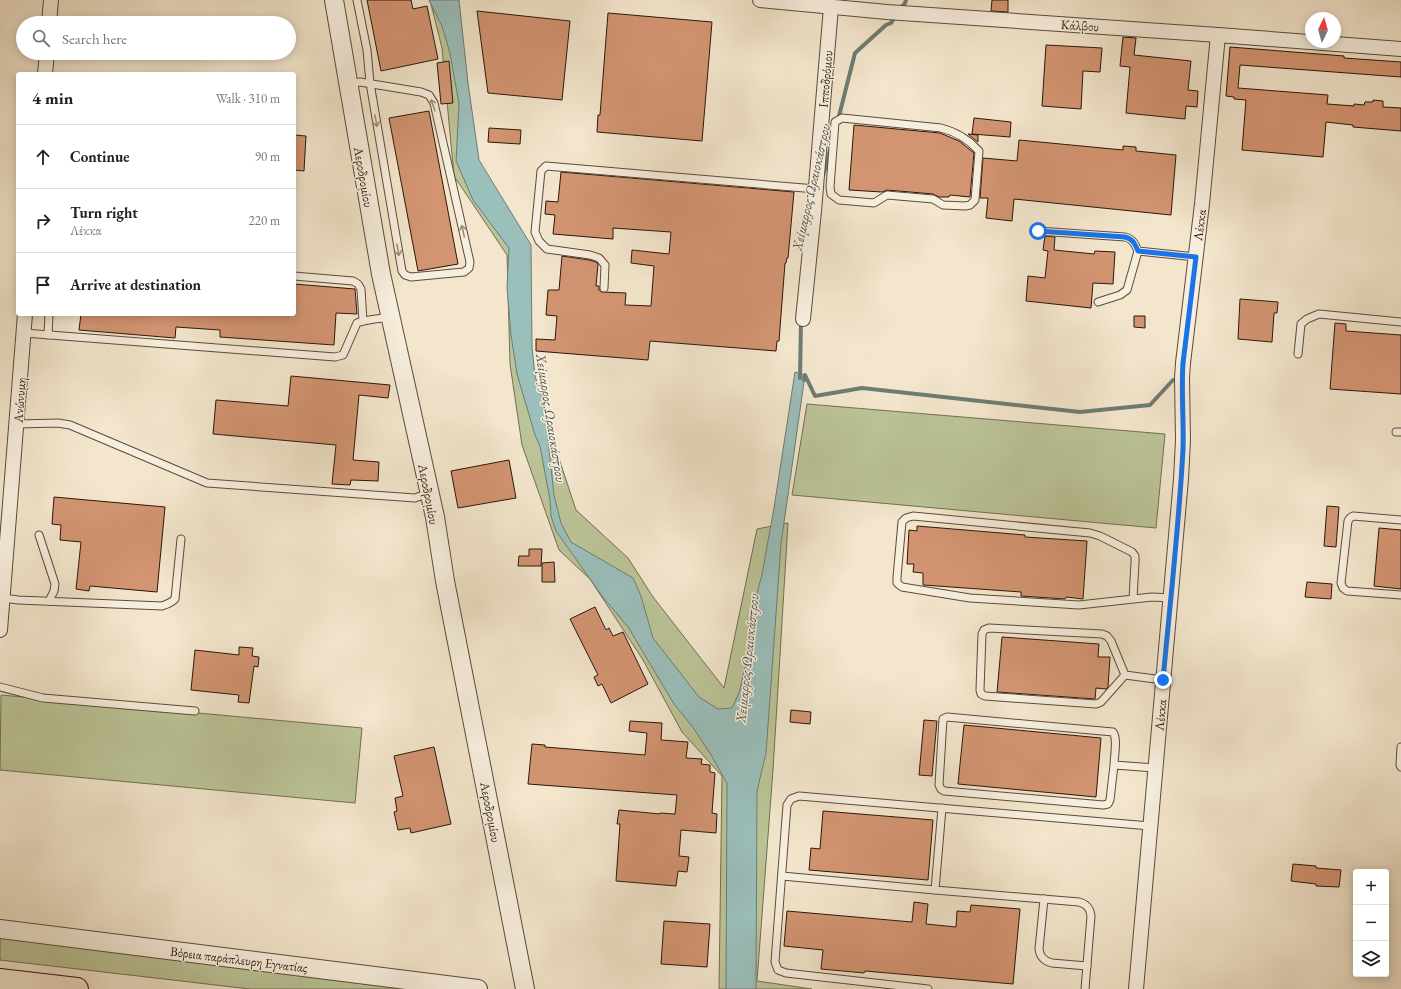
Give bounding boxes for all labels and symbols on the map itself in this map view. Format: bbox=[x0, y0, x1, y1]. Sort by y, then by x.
north arrow bbox=[1305, 12, 1341, 48]
street label: Κάλβου bbox=[1060, 16, 1100, 35]
street label: Ιπποδρόμου bbox=[815, 49, 836, 108]
one-way arrow bbox=[429, 99, 437, 111]
one-way arrow bbox=[373, 115, 381, 128]
water label: Χείμαρρος Ωραιοκάστρου bbox=[787, 122, 834, 253]
street label: Αεροδρομίου bbox=[350, 145, 377, 209]
street label: Λέκκα bbox=[1189, 208, 1210, 243]
route start bbox=[1029, 222, 1047, 240]
one-way arrow bbox=[459, 225, 466, 238]
one-way arrow bbox=[394, 243, 402, 256]
water label: Χείμαρρος Ωραιοκάστρου bbox=[532, 352, 570, 483]
street label: Ανώνυμη bbox=[9, 377, 30, 424]
street label: Αεροδρομίου bbox=[414, 461, 443, 526]
water label: Χείμαρρος Ωραιοκάστρου bbox=[731, 593, 763, 724]
route end bbox=[1154, 671, 1172, 689]
street label: Λέκκα bbox=[1151, 699, 1170, 732]
street label: Αεροδρομίου bbox=[476, 779, 505, 844]
street label: Βόρεια παράπλευρη Εγνατίας bbox=[169, 943, 309, 976]

